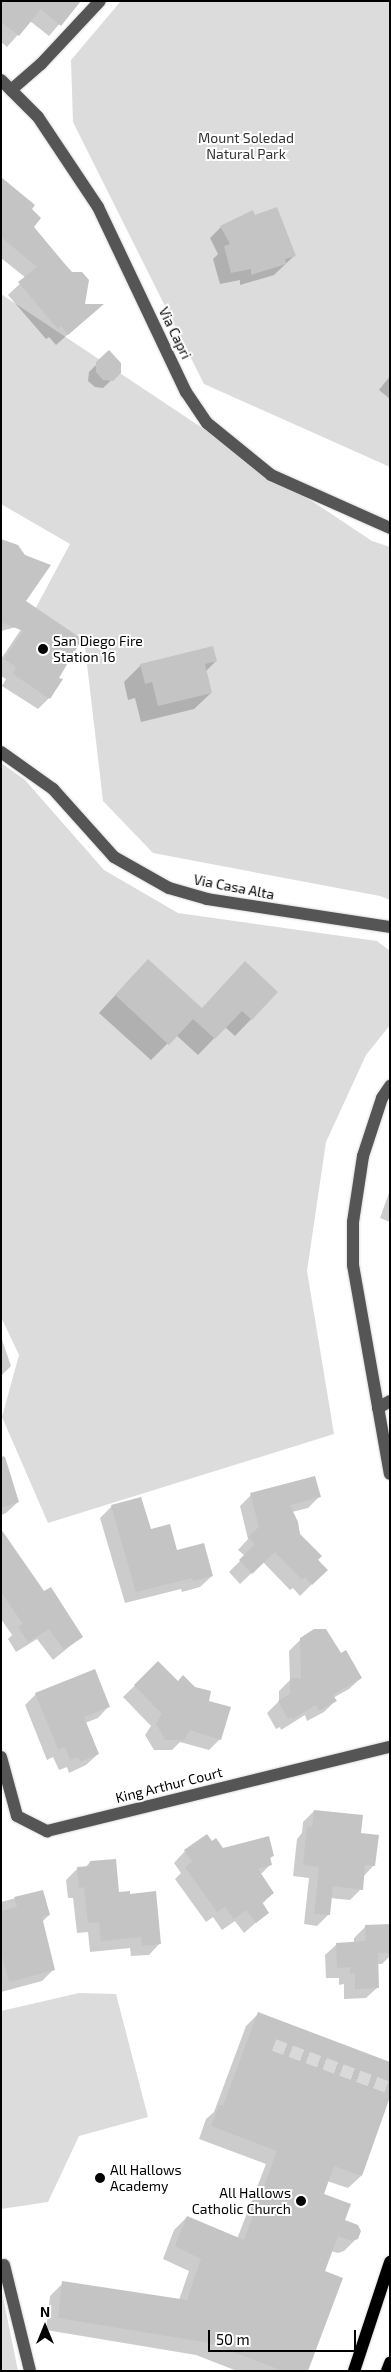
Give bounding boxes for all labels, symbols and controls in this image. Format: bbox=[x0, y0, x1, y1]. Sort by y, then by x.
park label: Mount Soledad Natural Park bbox=[198, 130, 294, 162]
street label: Via Capri bbox=[155, 304, 195, 362]
place label: San Diego Fire Station 16 bbox=[53, 633, 143, 666]
marker: San Diego Fire Station 16 bbox=[37, 643, 49, 655]
street label: Via Casa Alta bbox=[192, 871, 276, 903]
street label: King Arthur Court bbox=[114, 1764, 224, 1806]
place label: All Hallows Academy bbox=[110, 2162, 182, 2194]
marker: All Hallows Academy bbox=[94, 2172, 106, 2184]
place label: All Hallows Catholic Church bbox=[192, 2185, 291, 2218]
marker: All Hallows Catholic Church bbox=[295, 2195, 307, 2207]
north arrow bbox=[20, 2302, 70, 2352]
text: N bbox=[40, 2303, 50, 2320]
scale bar bbox=[211, 2320, 358, 2352]
text: 50 m bbox=[216, 2330, 250, 2348]

